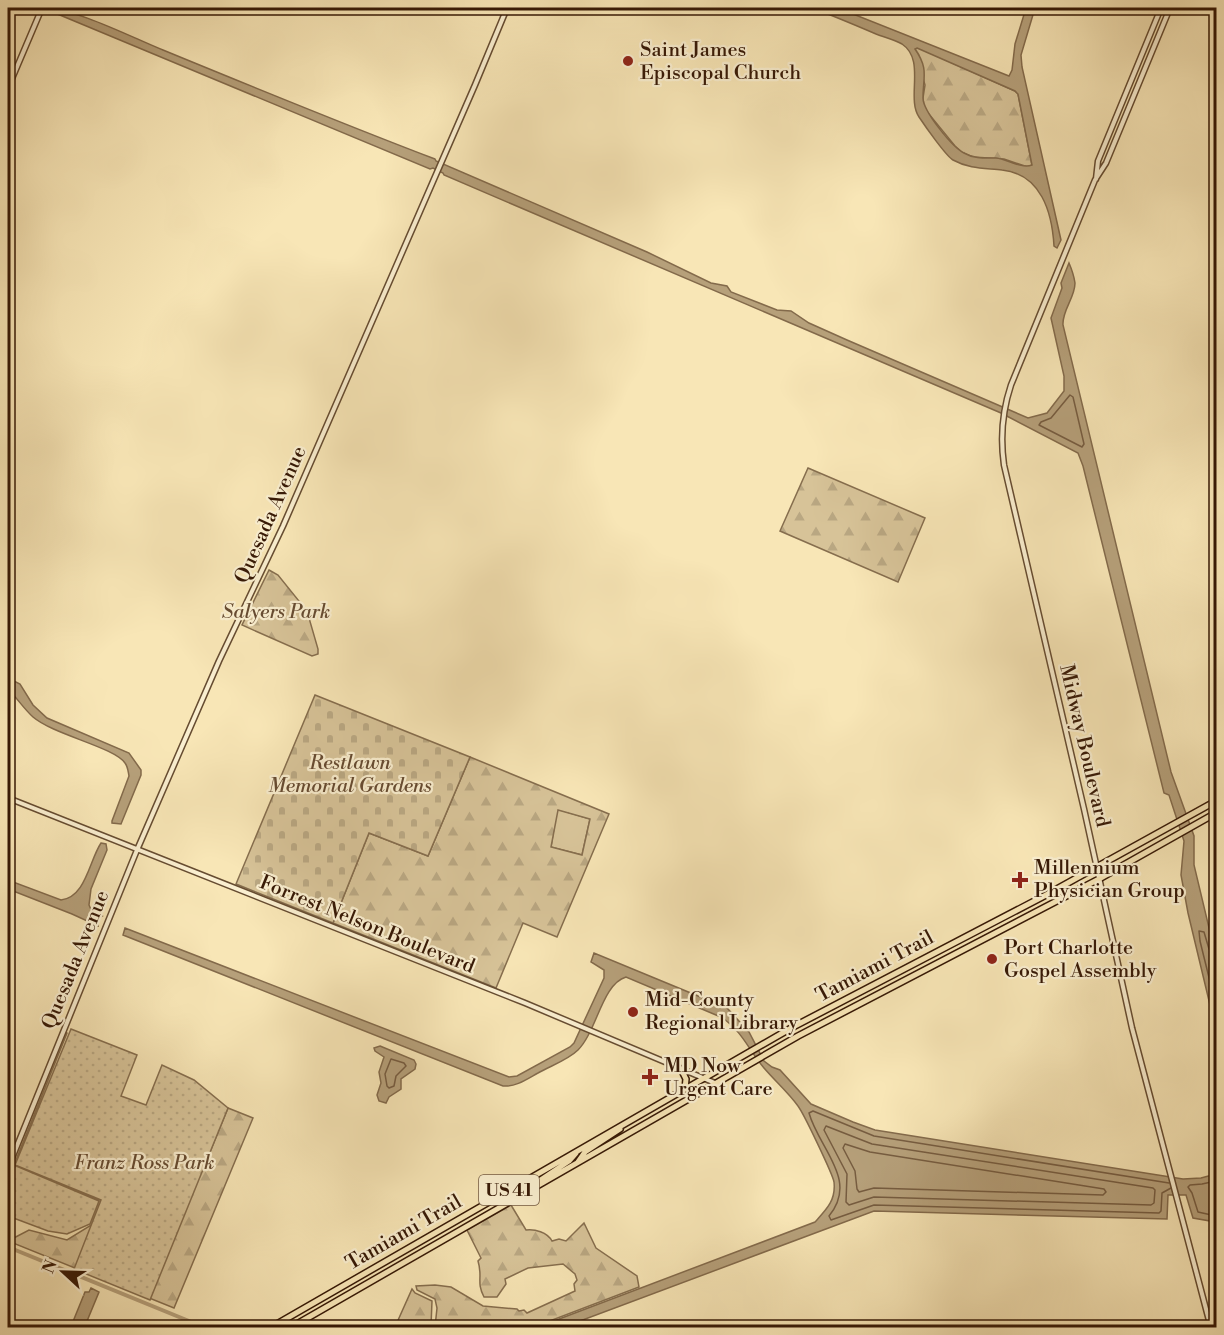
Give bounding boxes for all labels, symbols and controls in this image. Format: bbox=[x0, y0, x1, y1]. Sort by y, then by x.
place label: Saint James Episcopal Church bbox=[640, 38, 801, 86]
marker: Saint James Episcopal Church bbox=[621, 54, 635, 68]
street label: Quesada Avenue bbox=[230, 443, 312, 587]
park label: Salyers Park bbox=[222, 600, 330, 625]
street label: Midway Boulevard bbox=[1053, 662, 1115, 830]
park label: Restlawn Memorial Gardens bbox=[268, 751, 432, 799]
place label: Millennium Physician Group bbox=[1034, 856, 1185, 904]
street label: Forrest Nelson Boulevard bbox=[256, 870, 479, 980]
marker: Millennium Physician Group bbox=[1011, 871, 1029, 889]
street label: Quesada Avenue bbox=[37, 887, 115, 1033]
street label: Tamiami Trail bbox=[812, 925, 938, 1009]
place label: Port Charlotte Gospel Assembly bbox=[1004, 936, 1157, 984]
marker: Port Charlotte Gospel Assembly bbox=[985, 952, 999, 966]
place label: Mid-County Regional Library bbox=[645, 988, 798, 1036]
marker: Mid-County Regional Library bbox=[626, 1005, 640, 1019]
place label: MD Now Urgent Care bbox=[664, 1054, 773, 1102]
marker: MD Now Urgent Care bbox=[641, 1068, 659, 1086]
park label: Franz Ross Park bbox=[74, 1151, 214, 1176]
road number: US 41 bbox=[479, 1175, 539, 1205]
street label: Tamiami Trail bbox=[341, 1190, 467, 1276]
north arrow bbox=[33, 1242, 93, 1302]
text: N bbox=[38, 1257, 62, 1276]

